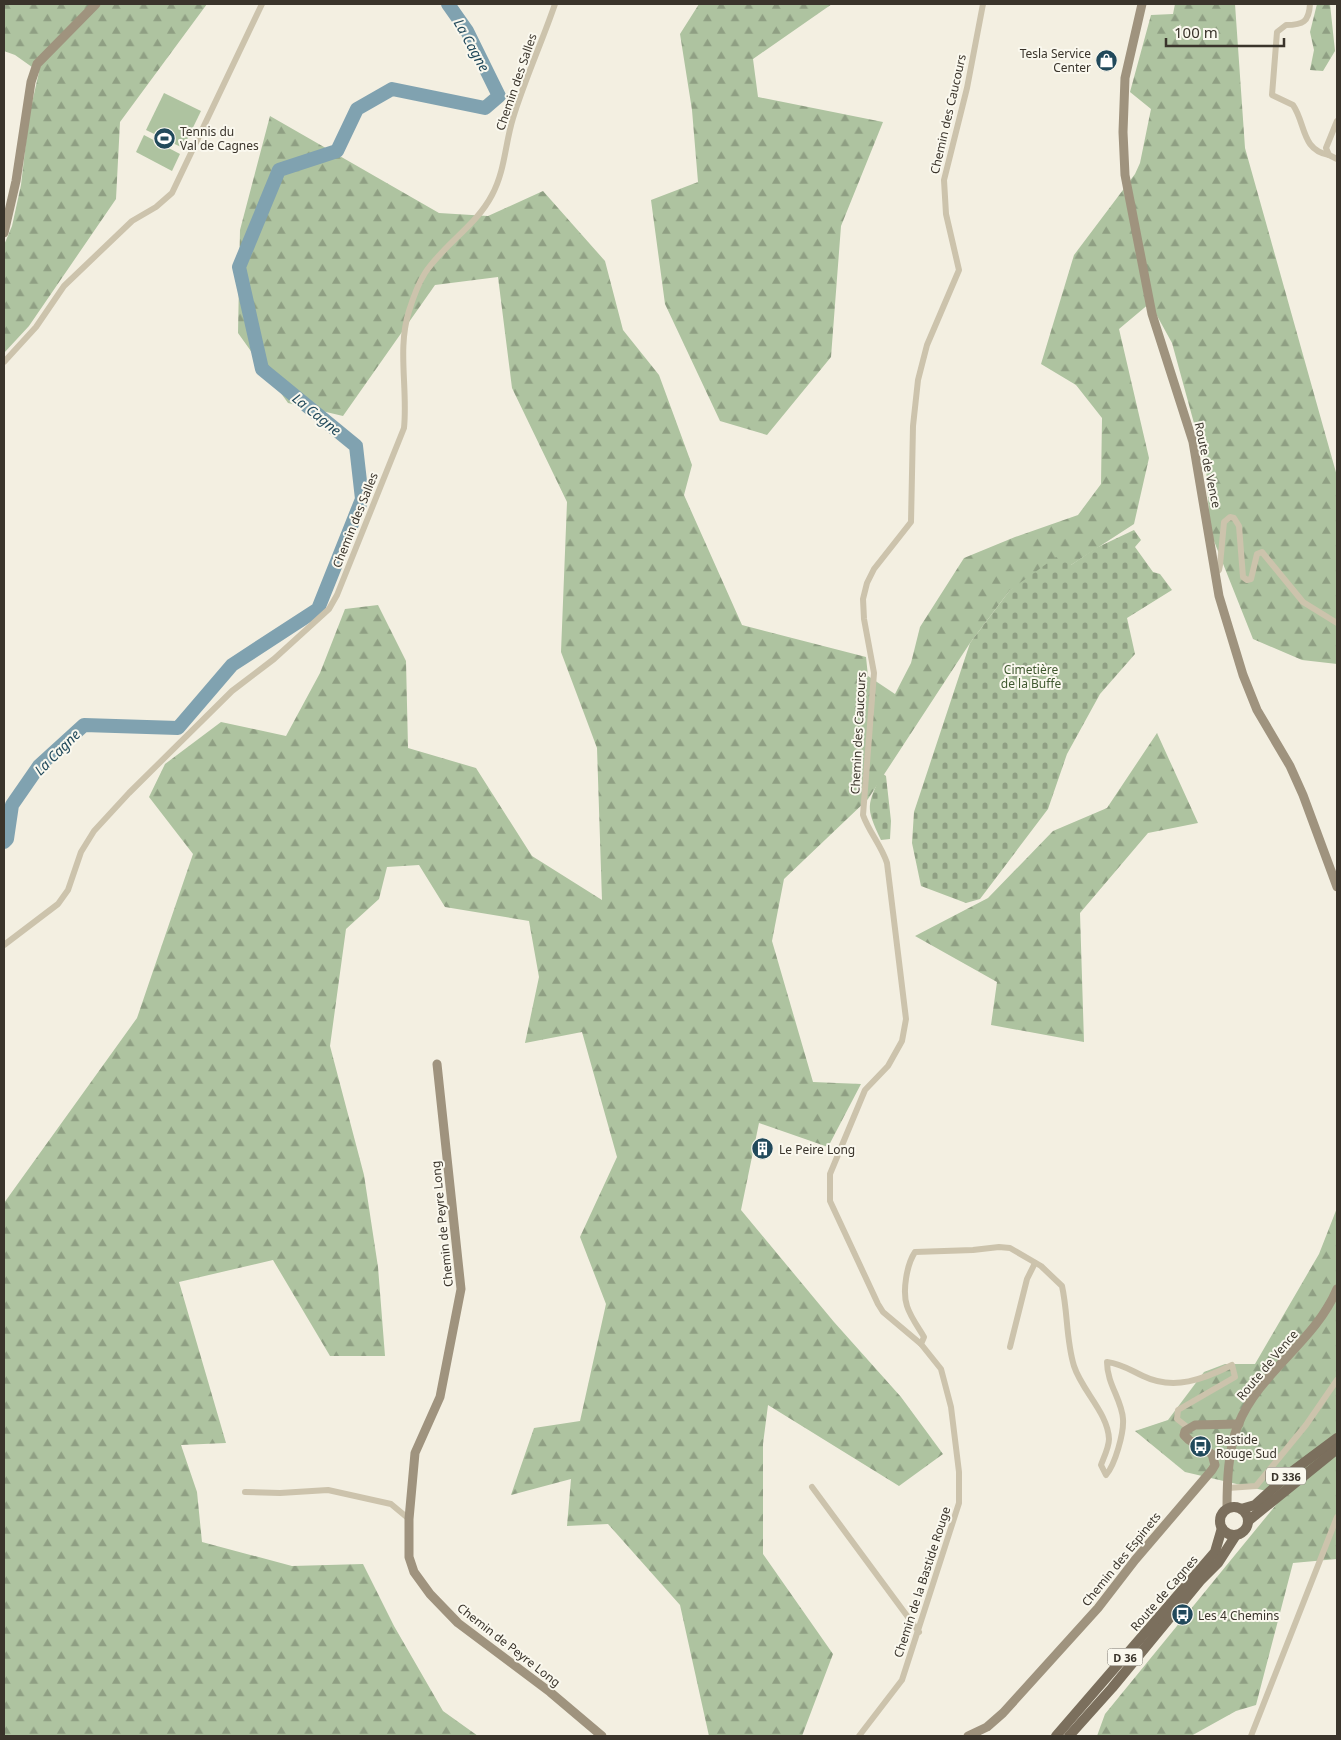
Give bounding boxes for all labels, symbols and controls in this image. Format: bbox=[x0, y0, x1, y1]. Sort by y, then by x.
water label: La Cagne bbox=[450, 15, 494, 75]
scale bar bbox=[1166, 15, 1284, 47]
text: 100 m bbox=[1174, 22, 1218, 42]
street label: Chemin des Salles bbox=[491, 31, 541, 133]
place label: Tesla Service Center bbox=[1020, 45, 1091, 76]
shop icon: Tesla Service Center bbox=[1095, 48, 1119, 72]
street label: Chemin des Caucours bbox=[926, 52, 970, 176]
place label: Tennis du Val de Cagnes bbox=[180, 123, 259, 154]
sports icon: Tennis du Val de Cagnes bbox=[152, 126, 176, 150]
water label: La Cagne bbox=[289, 388, 345, 440]
street label: Route de Vence bbox=[1191, 421, 1225, 510]
street label: Chemin des Salles bbox=[328, 469, 382, 570]
park label: Cimetière de la Buffe bbox=[1001, 661, 1061, 692]
street label: Chemin des Caucours bbox=[846, 671, 870, 795]
water label: La Cagne bbox=[30, 725, 84, 779]
building icon: Le Peire Long bbox=[751, 1137, 775, 1161]
place label: Le Peire Long bbox=[779, 1141, 855, 1158]
street label: Chemin de Peyre Long bbox=[427, 1160, 457, 1288]
street label: Route de Vence bbox=[1232, 1326, 1302, 1404]
place label: Bastide Rouge Sud bbox=[1216, 1431, 1277, 1462]
bus stop icon: Bastide Rouge Sud bbox=[1188, 1434, 1212, 1458]
road number: D 336 bbox=[1266, 1468, 1306, 1484]
street label: Chemin de la Bastide Rouge bbox=[889, 1504, 955, 1660]
street label: Chemin des Espinets bbox=[1078, 1508, 1165, 1610]
street label: Route de Cagnes bbox=[1126, 1551, 1202, 1635]
street label: Chemin de Peyre Long bbox=[454, 1599, 564, 1691]
bus stop icon: Les 4 Chemins bbox=[1170, 1603, 1194, 1627]
place label: Les 4 Chemins bbox=[1198, 1607, 1279, 1624]
road number: D 36 bbox=[1108, 1648, 1142, 1665]

